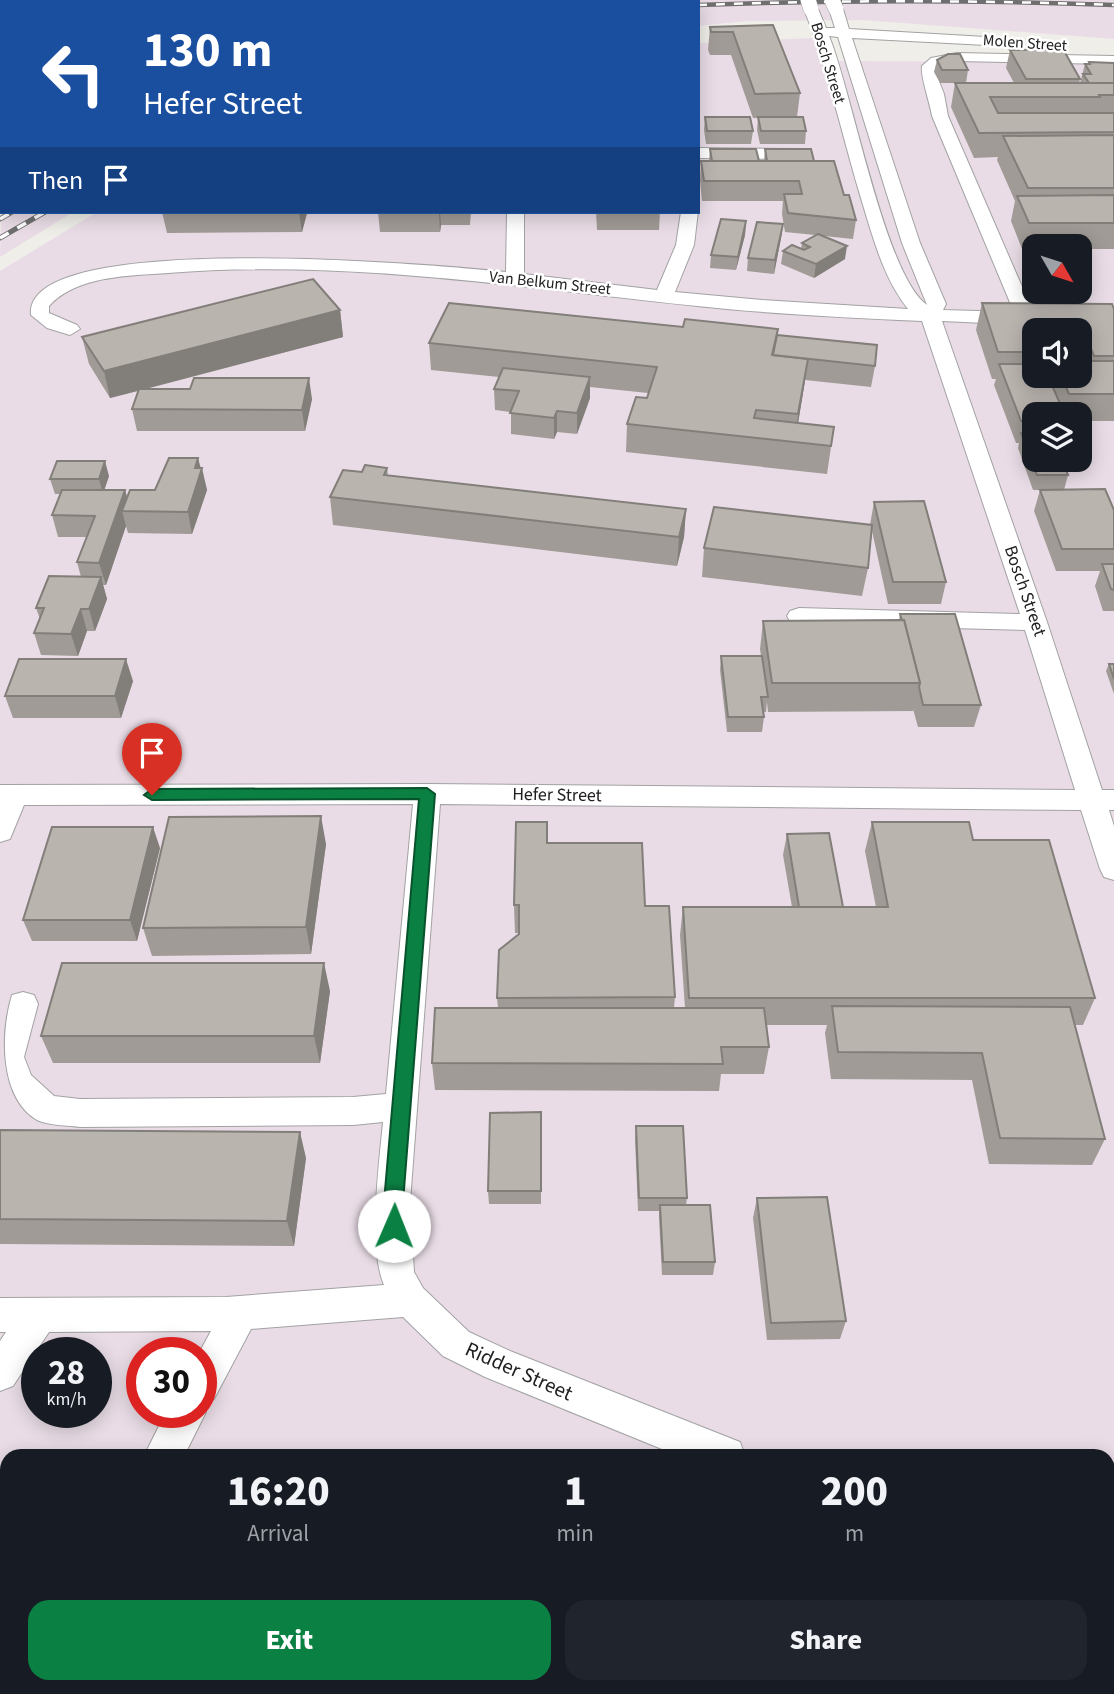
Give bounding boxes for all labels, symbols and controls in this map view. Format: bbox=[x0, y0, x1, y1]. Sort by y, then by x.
text: 130 m bbox=[143, 16, 272, 86]
street label: Bosch Street bbox=[805, 20, 851, 107]
icon: left bbox=[28, 28, 119, 119]
street label: Molen Street bbox=[982, 29, 1068, 57]
text: Hefer Street bbox=[143, 81, 302, 127]
icon: arrive bbox=[97, 161, 135, 199]
text: Then bbox=[28, 162, 83, 199]
north arrow bbox=[1022, 234, 1092, 304]
map controls bbox=[1022, 234, 1092, 472]
street label: Van Belkum Street bbox=[488, 266, 613, 300]
button: sound bbox=[1022, 318, 1092, 388]
button: layers bbox=[1022, 402, 1092, 472]
street label: Bosch Street bbox=[998, 542, 1052, 640]
pin bbox=[122, 723, 182, 795]
icon: arrive bbox=[133, 734, 171, 772]
street label: Hefer Street bbox=[512, 782, 602, 808]
position arrow bbox=[357, 1189, 431, 1263]
street label: Ridder Street bbox=[460, 1334, 578, 1408]
speed limit sign: 30 bbox=[126, 1337, 217, 1428]
text: 28 bbox=[48, 1348, 85, 1398]
text: km/h bbox=[47, 1387, 86, 1412]
text: 16:20 bbox=[227, 1462, 330, 1522]
text: 1 bbox=[564, 1462, 586, 1522]
text: 200 bbox=[821, 1462, 888, 1522]
text: Arrival bbox=[247, 1517, 309, 1550]
text: min bbox=[557, 1517, 594, 1550]
text: m bbox=[845, 1517, 864, 1550]
button: Exit bbox=[28, 1600, 551, 1680]
button: Share bbox=[565, 1600, 1087, 1680]

